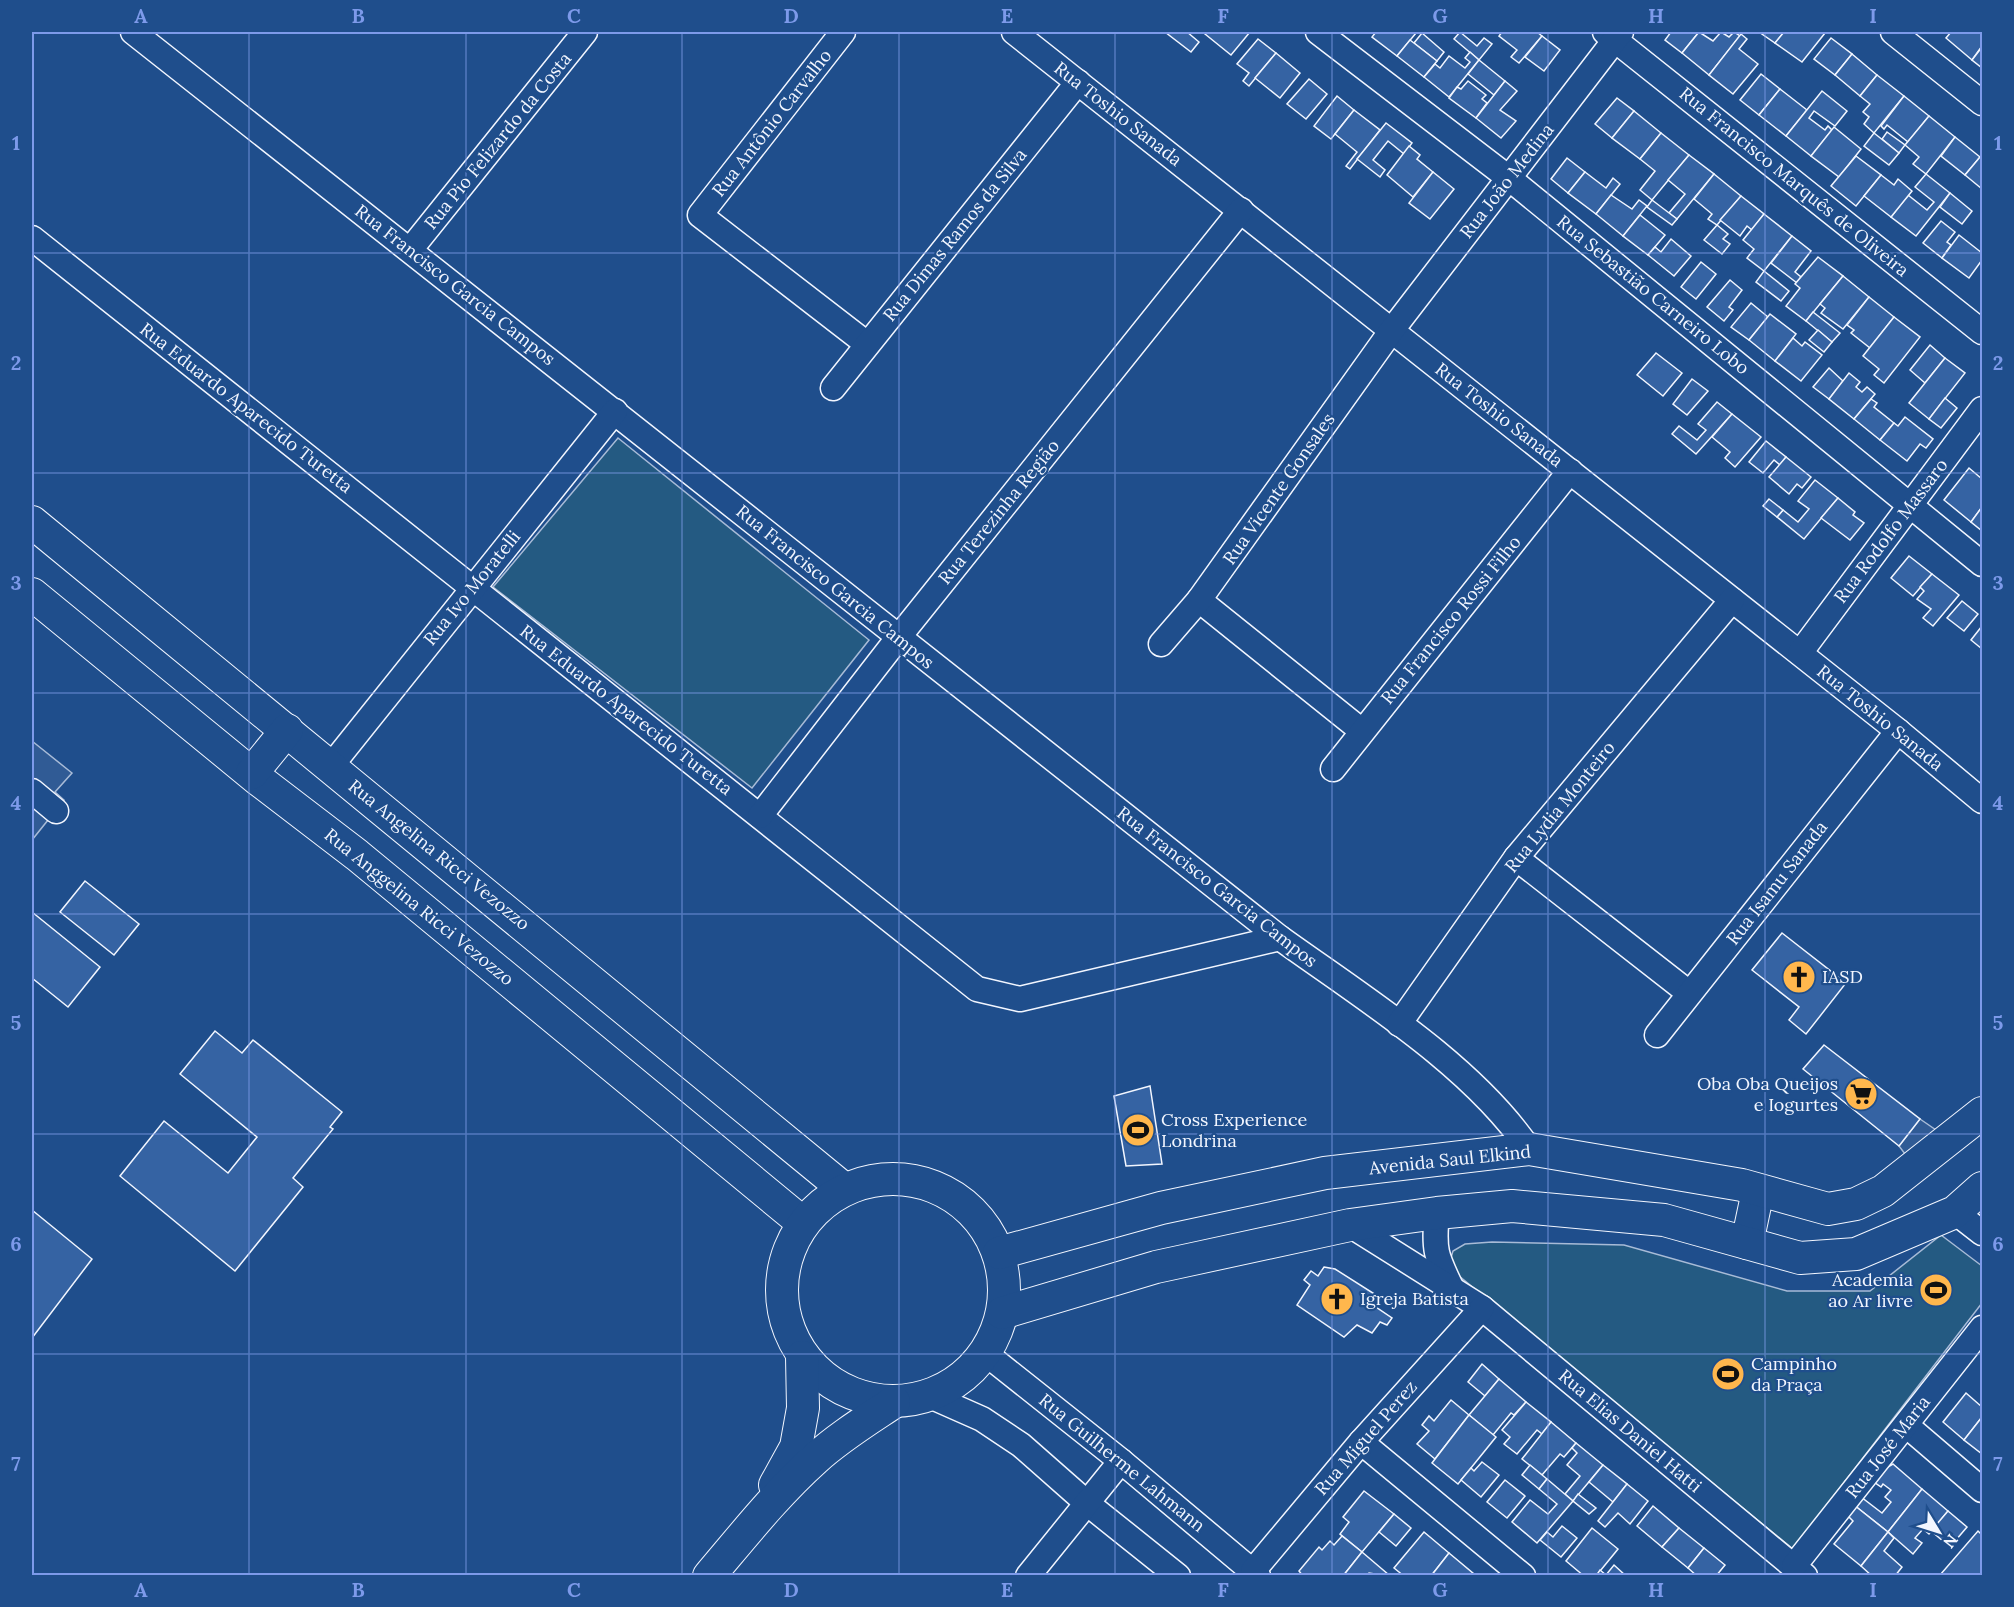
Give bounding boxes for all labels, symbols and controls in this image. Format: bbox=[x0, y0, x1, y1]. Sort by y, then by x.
text: A bbox=[134, 3, 148, 28]
text: B bbox=[351, 3, 365, 28]
text: C bbox=[567, 3, 581, 28]
text: D bbox=[783, 3, 799, 28]
text: E bbox=[1001, 3, 1013, 28]
text: F bbox=[1217, 3, 1229, 28]
text: G bbox=[1432, 3, 1448, 28]
text: H bbox=[1648, 3, 1664, 28]
text: I bbox=[1869, 3, 1877, 28]
street label: Rua Antônio Carvalho bbox=[707, 44, 836, 201]
street label: Rua Pio Felizardo da Costa bbox=[419, 47, 576, 234]
street label: Rua Toshio Sanada bbox=[1050, 56, 1187, 171]
street label: Rua Francisco Marquês de Oliveira bbox=[1675, 82, 1914, 282]
street label: Rua João Medina bbox=[1454, 118, 1559, 243]
text: 1 bbox=[12, 130, 20, 155]
text: 1 bbox=[1994, 130, 2002, 155]
street label: Rua Dimas Ramos da Silva bbox=[878, 143, 1032, 326]
street label: Rua Francisco Garcia Campos bbox=[350, 199, 560, 370]
street label: Rua Sebastião Carneiro Lobo bbox=[1552, 210, 1754, 379]
street label: Rua Eduardo Aparecido Turetta bbox=[135, 317, 357, 498]
text: 2 bbox=[11, 350, 21, 375]
text: 2 bbox=[1993, 350, 2003, 375]
street label: Rua Toshio Sanada bbox=[1431, 357, 1568, 472]
street label: Rua Vicente Gonsales bbox=[1218, 408, 1340, 569]
street label: Rua Terezinha Região bbox=[933, 434, 1064, 589]
street label: Rua Rodolfo Massaro bbox=[1829, 454, 1953, 608]
street label: Rua Francisco Garcia Campos bbox=[732, 500, 939, 674]
street label: Rua Ivo Moratelli bbox=[418, 526, 525, 650]
street label: Rua Francisco Rossi Filho bbox=[1375, 531, 1526, 709]
text: 3 bbox=[10, 570, 22, 595]
text: 3 bbox=[1992, 570, 2004, 595]
street label: Rua Eduardo Aparecido Turetta bbox=[515, 619, 737, 800]
street label: Rua Toshio Sanada bbox=[1812, 659, 1948, 776]
street label: Rua Lydia Monteiro bbox=[1499, 736, 1620, 877]
street label: Rua Angelina Ricci Vezozzo bbox=[344, 774, 535, 935]
text: 4 bbox=[11, 790, 22, 815]
text: 4 bbox=[1993, 790, 2004, 815]
street label: Rua Francisco Garcia Campos bbox=[1112, 801, 1322, 972]
street label: Rua Isamu Sanada bbox=[1721, 816, 1832, 949]
street label: Rua Anggelina Ricci Vezozzo bbox=[320, 823, 519, 990]
church icon: IASD bbox=[1781, 959, 1817, 995]
place label: IASD bbox=[1822, 965, 1863, 988]
text: 5 bbox=[11, 1010, 22, 1035]
text: 5 bbox=[1993, 1010, 2004, 1035]
place label: Oba Oba Queijos e Iogurtes bbox=[1697, 1072, 1838, 1116]
supermarket icon: Oba Oba Queijos e Iogurtes bbox=[1843, 1076, 1879, 1112]
place label: Cross Experience Londrina bbox=[1161, 1108, 1307, 1152]
sports icon: Cross Experience Londrina bbox=[1120, 1112, 1156, 1148]
street label: Avenida Saul Elkind bbox=[1367, 1140, 1532, 1180]
text: 6 bbox=[10, 1231, 22, 1256]
text: 6 bbox=[1992, 1231, 2004, 1256]
place label: Academia ao Ar livre bbox=[1828, 1268, 1913, 1312]
sports icon: Academia ao Ar livre bbox=[1918, 1272, 1954, 1308]
church icon: Igreja Batista bbox=[1319, 1281, 1355, 1317]
place label: Igreja Batista bbox=[1360, 1287, 1469, 1310]
place label: Campinho da Praça bbox=[1751, 1352, 1837, 1396]
sports icon: Campinho da Praça bbox=[1710, 1356, 1746, 1392]
street label: Rua Elias Daniel Hatti bbox=[1554, 1364, 1707, 1497]
street label: Rua Miguel Perez bbox=[1309, 1375, 1422, 1500]
street label: Rua Guilherme Lahmann bbox=[1034, 1388, 1210, 1537]
street label: Rua José Maria bbox=[1840, 1391, 1935, 1503]
text: 7 bbox=[11, 1451, 21, 1476]
text: 7 bbox=[1993, 1451, 2003, 1476]
north arrow bbox=[1909, 1502, 1969, 1562]
text: N bbox=[1939, 1530, 1963, 1552]
text: A bbox=[134, 1577, 148, 1602]
text: B bbox=[351, 1577, 365, 1602]
text: C bbox=[567, 1577, 581, 1602]
text: D bbox=[783, 1577, 799, 1602]
text: E bbox=[1001, 1577, 1013, 1602]
text: F bbox=[1217, 1577, 1229, 1602]
text: G bbox=[1432, 1577, 1448, 1602]
text: H bbox=[1648, 1577, 1664, 1602]
text: I bbox=[1869, 1577, 1877, 1602]

